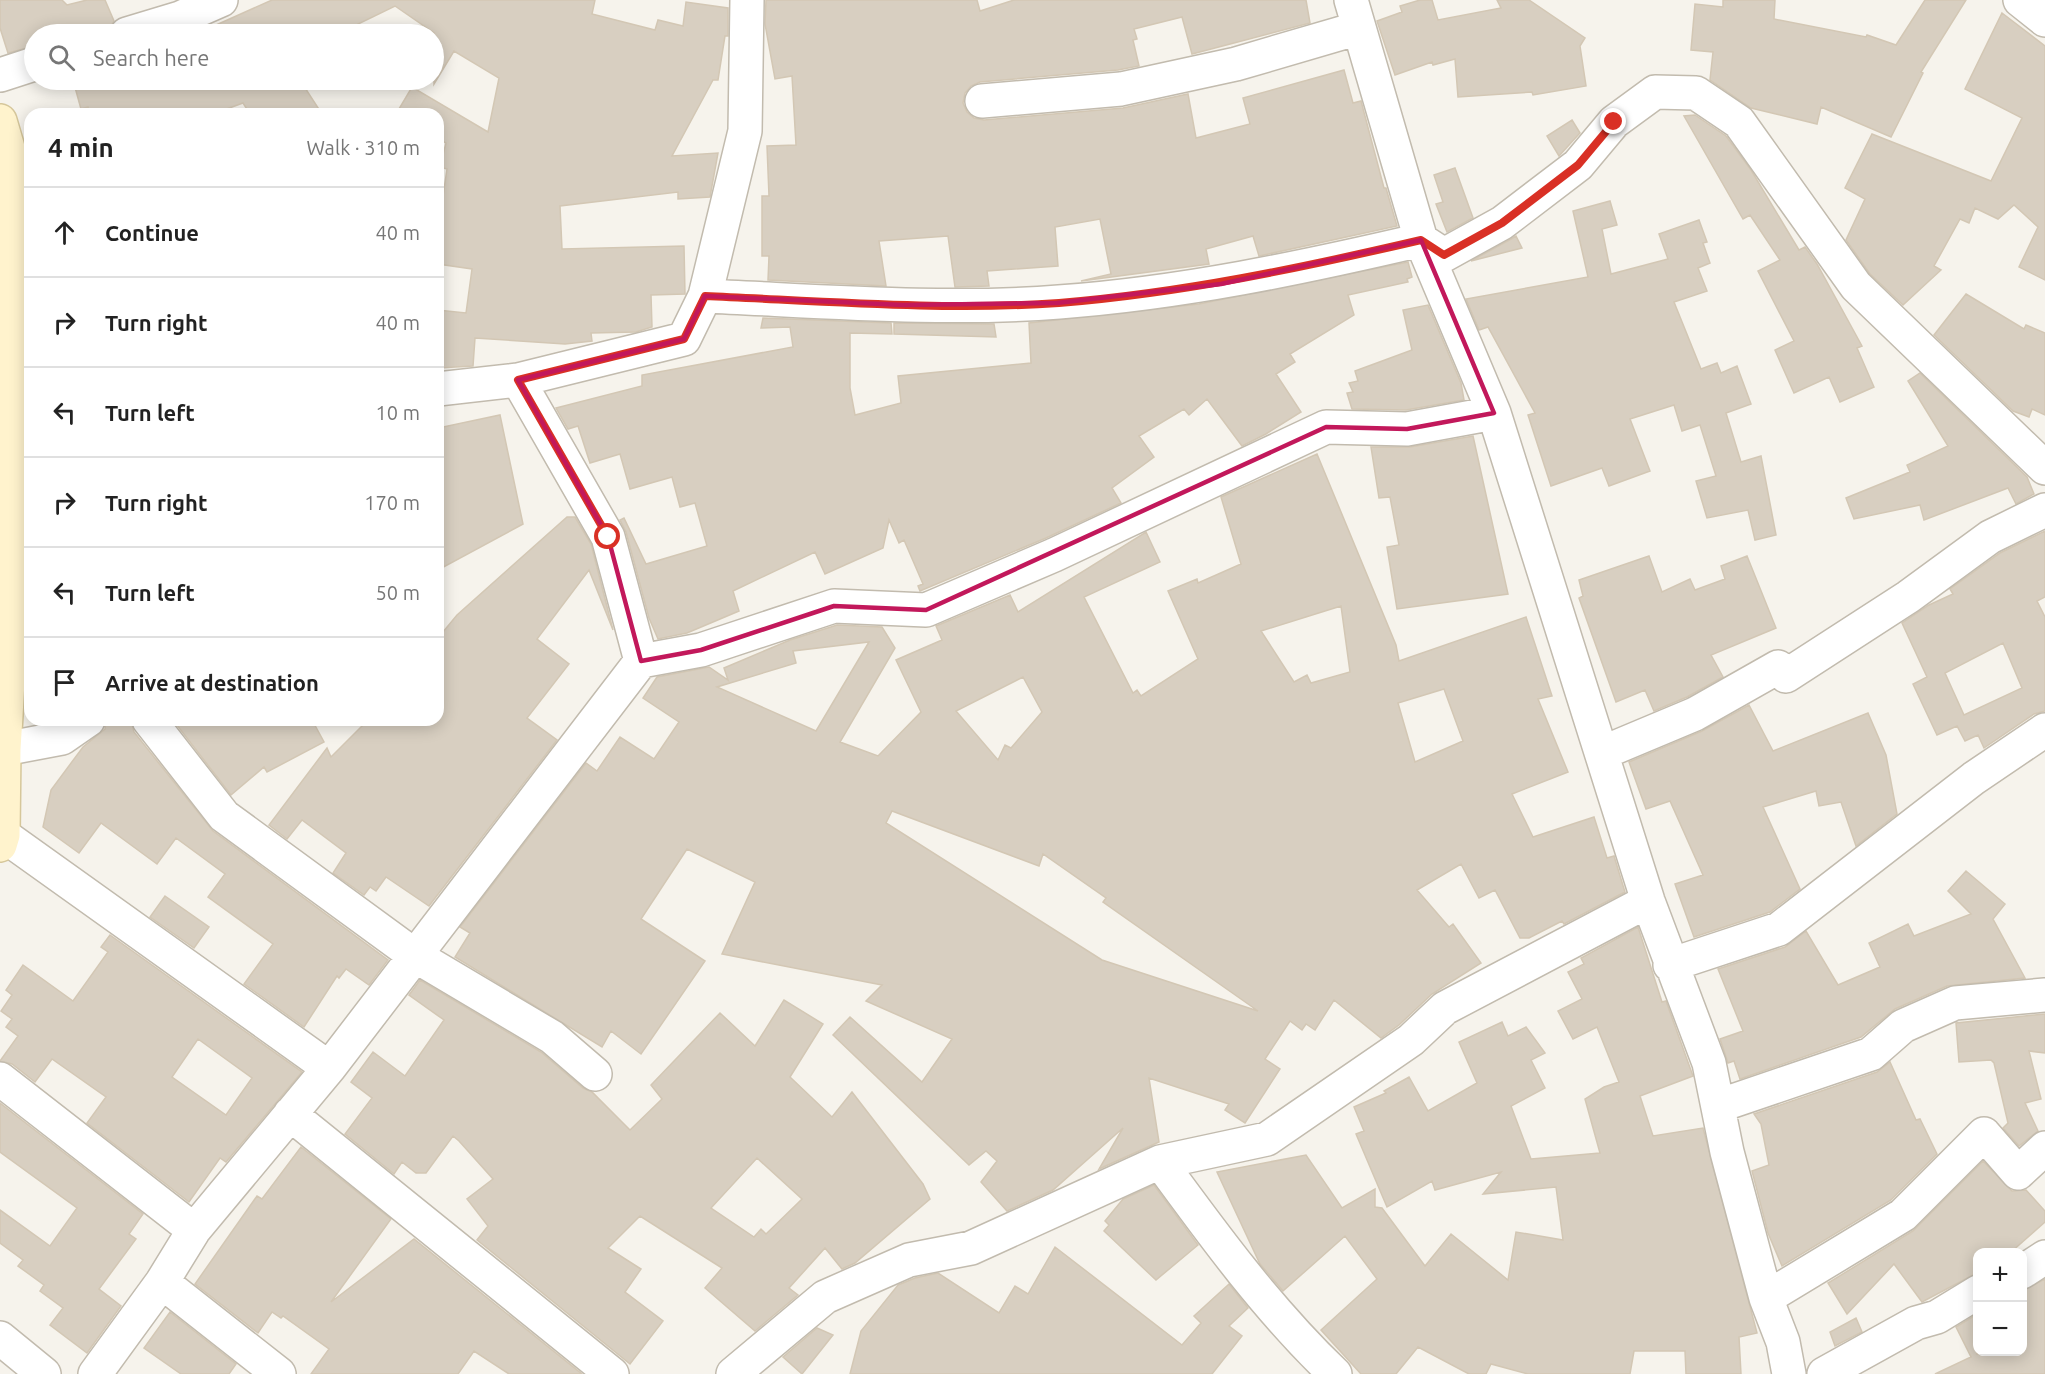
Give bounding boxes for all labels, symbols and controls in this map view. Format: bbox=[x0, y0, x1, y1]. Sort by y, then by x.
search box bbox=[24, 24, 444, 90]
icon: search bbox=[45, 41, 78, 74]
text: Search here bbox=[93, 45, 209, 70]
route end bbox=[1600, 108, 1626, 134]
text: 4 min bbox=[48, 133, 114, 162]
text: Walk · 310 m bbox=[307, 136, 420, 159]
icon: ahead bbox=[48, 216, 81, 249]
text: Continue bbox=[105, 220, 199, 245]
text: 40 m bbox=[376, 221, 420, 244]
icon: right bbox=[48, 306, 81, 339]
text: Turn right bbox=[105, 310, 207, 335]
text: 40 m bbox=[376, 311, 420, 334]
icon: left bbox=[48, 396, 81, 429]
text: Turn left bbox=[105, 400, 195, 425]
text: 10 m bbox=[376, 401, 420, 424]
icon: right bbox=[48, 486, 81, 519]
text: Turn right bbox=[105, 490, 207, 515]
text: 170 m bbox=[364, 491, 420, 514]
route start bbox=[594, 523, 620, 549]
icon: left bbox=[48, 576, 81, 609]
text: Turn left bbox=[105, 580, 195, 605]
text: 50 m bbox=[376, 581, 420, 604]
icon: arrive bbox=[48, 666, 81, 699]
text: Arrive at destination bbox=[105, 670, 319, 695]
map controls bbox=[1973, 1248, 2027, 1356]
button: + bbox=[1973, 1248, 2027, 1302]
button: − bbox=[1973, 1302, 2027, 1356]

